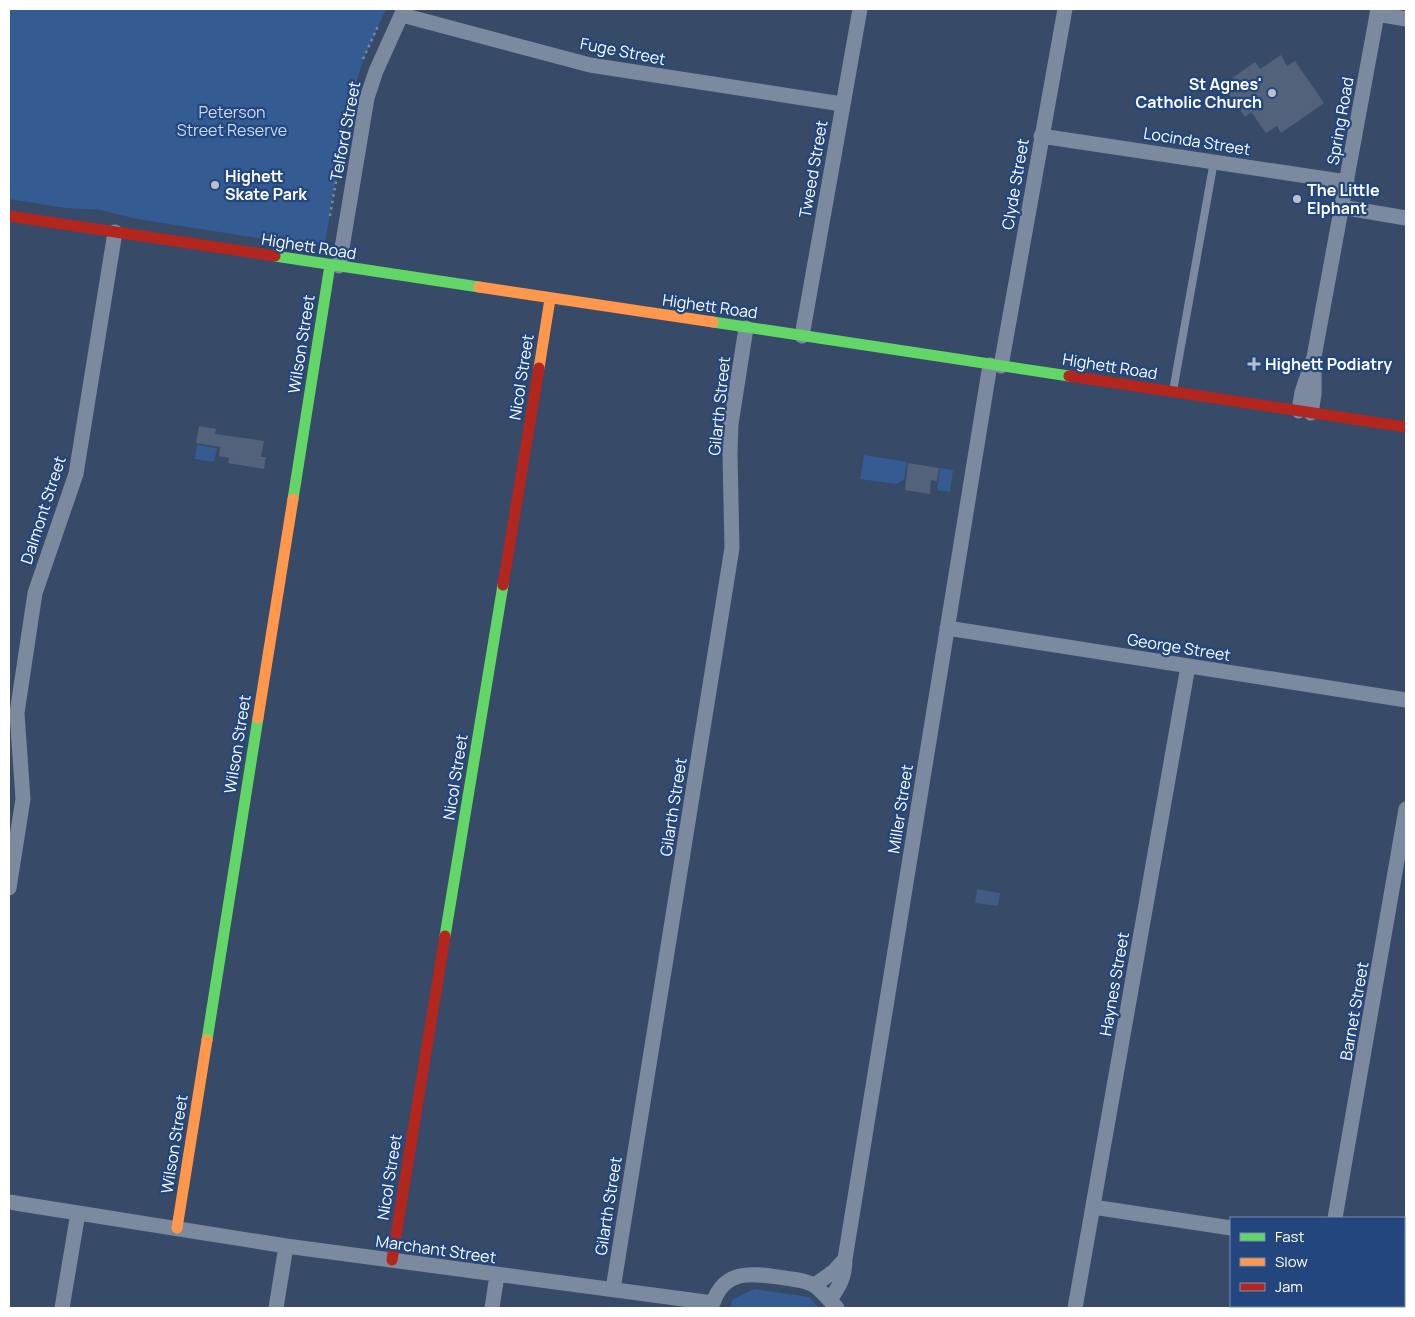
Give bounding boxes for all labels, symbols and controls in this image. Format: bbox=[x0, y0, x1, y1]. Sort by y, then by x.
street label: Fuge Street bbox=[578, 32, 668, 70]
place label: St Agnes' Catholic Church bbox=[1135, 73, 1262, 113]
street label: Spring Road bbox=[1321, 75, 1359, 167]
street label: Telford Street bbox=[325, 79, 365, 183]
marker: St Agnes' Catholic Church bbox=[1266, 87, 1278, 99]
park label: Peterson Street Reserve bbox=[177, 101, 287, 141]
street label: Tweed Street bbox=[794, 118, 832, 220]
street label: Locinda Street bbox=[1142, 122, 1252, 160]
street label: Clyde Street bbox=[996, 137, 1034, 231]
place label: Highett Skate Park bbox=[225, 165, 307, 205]
marker: Highett Skate Park bbox=[209, 179, 221, 191]
place label: The Little Elphant bbox=[1307, 179, 1380, 219]
marker: The Little Elphant bbox=[1291, 193, 1303, 205]
street label: Highett Road bbox=[260, 228, 358, 264]
street label: Highett Road bbox=[661, 288, 759, 324]
street label: Wilson Street bbox=[282, 293, 320, 395]
street label: Nicol Street bbox=[503, 332, 539, 422]
street label: Highett Road bbox=[1061, 348, 1159, 384]
place label: Highett Podiatry bbox=[1265, 353, 1392, 375]
street label: Gilarth Street bbox=[703, 355, 735, 457]
marker: Highett Podiatry bbox=[1247, 357, 1261, 371]
street label: Dalmont Street bbox=[15, 453, 71, 567]
street label: George Street bbox=[1126, 628, 1232, 666]
street label: Wilson Street bbox=[218, 693, 256, 795]
street label: Nicol Street bbox=[437, 732, 473, 822]
street label: Gilarth Street bbox=[654, 756, 692, 858]
street label: Miller Street bbox=[882, 763, 918, 855]
street label: Haynes Street bbox=[1094, 930, 1134, 1038]
street label: Barnet Street bbox=[1334, 960, 1374, 1062]
street label: Wilson Street bbox=[155, 1093, 193, 1195]
street label: Nicol Street bbox=[371, 1132, 407, 1222]
street label: Gilarth Street bbox=[589, 1155, 627, 1257]
legend bbox=[1230, 1217, 1405, 1307]
text: Fast bbox=[1275, 1226, 1304, 1247]
street label: Marchant Street bbox=[374, 1230, 498, 1268]
text: Slow bbox=[1275, 1251, 1308, 1272]
text: Jam bbox=[1275, 1276, 1303, 1297]

